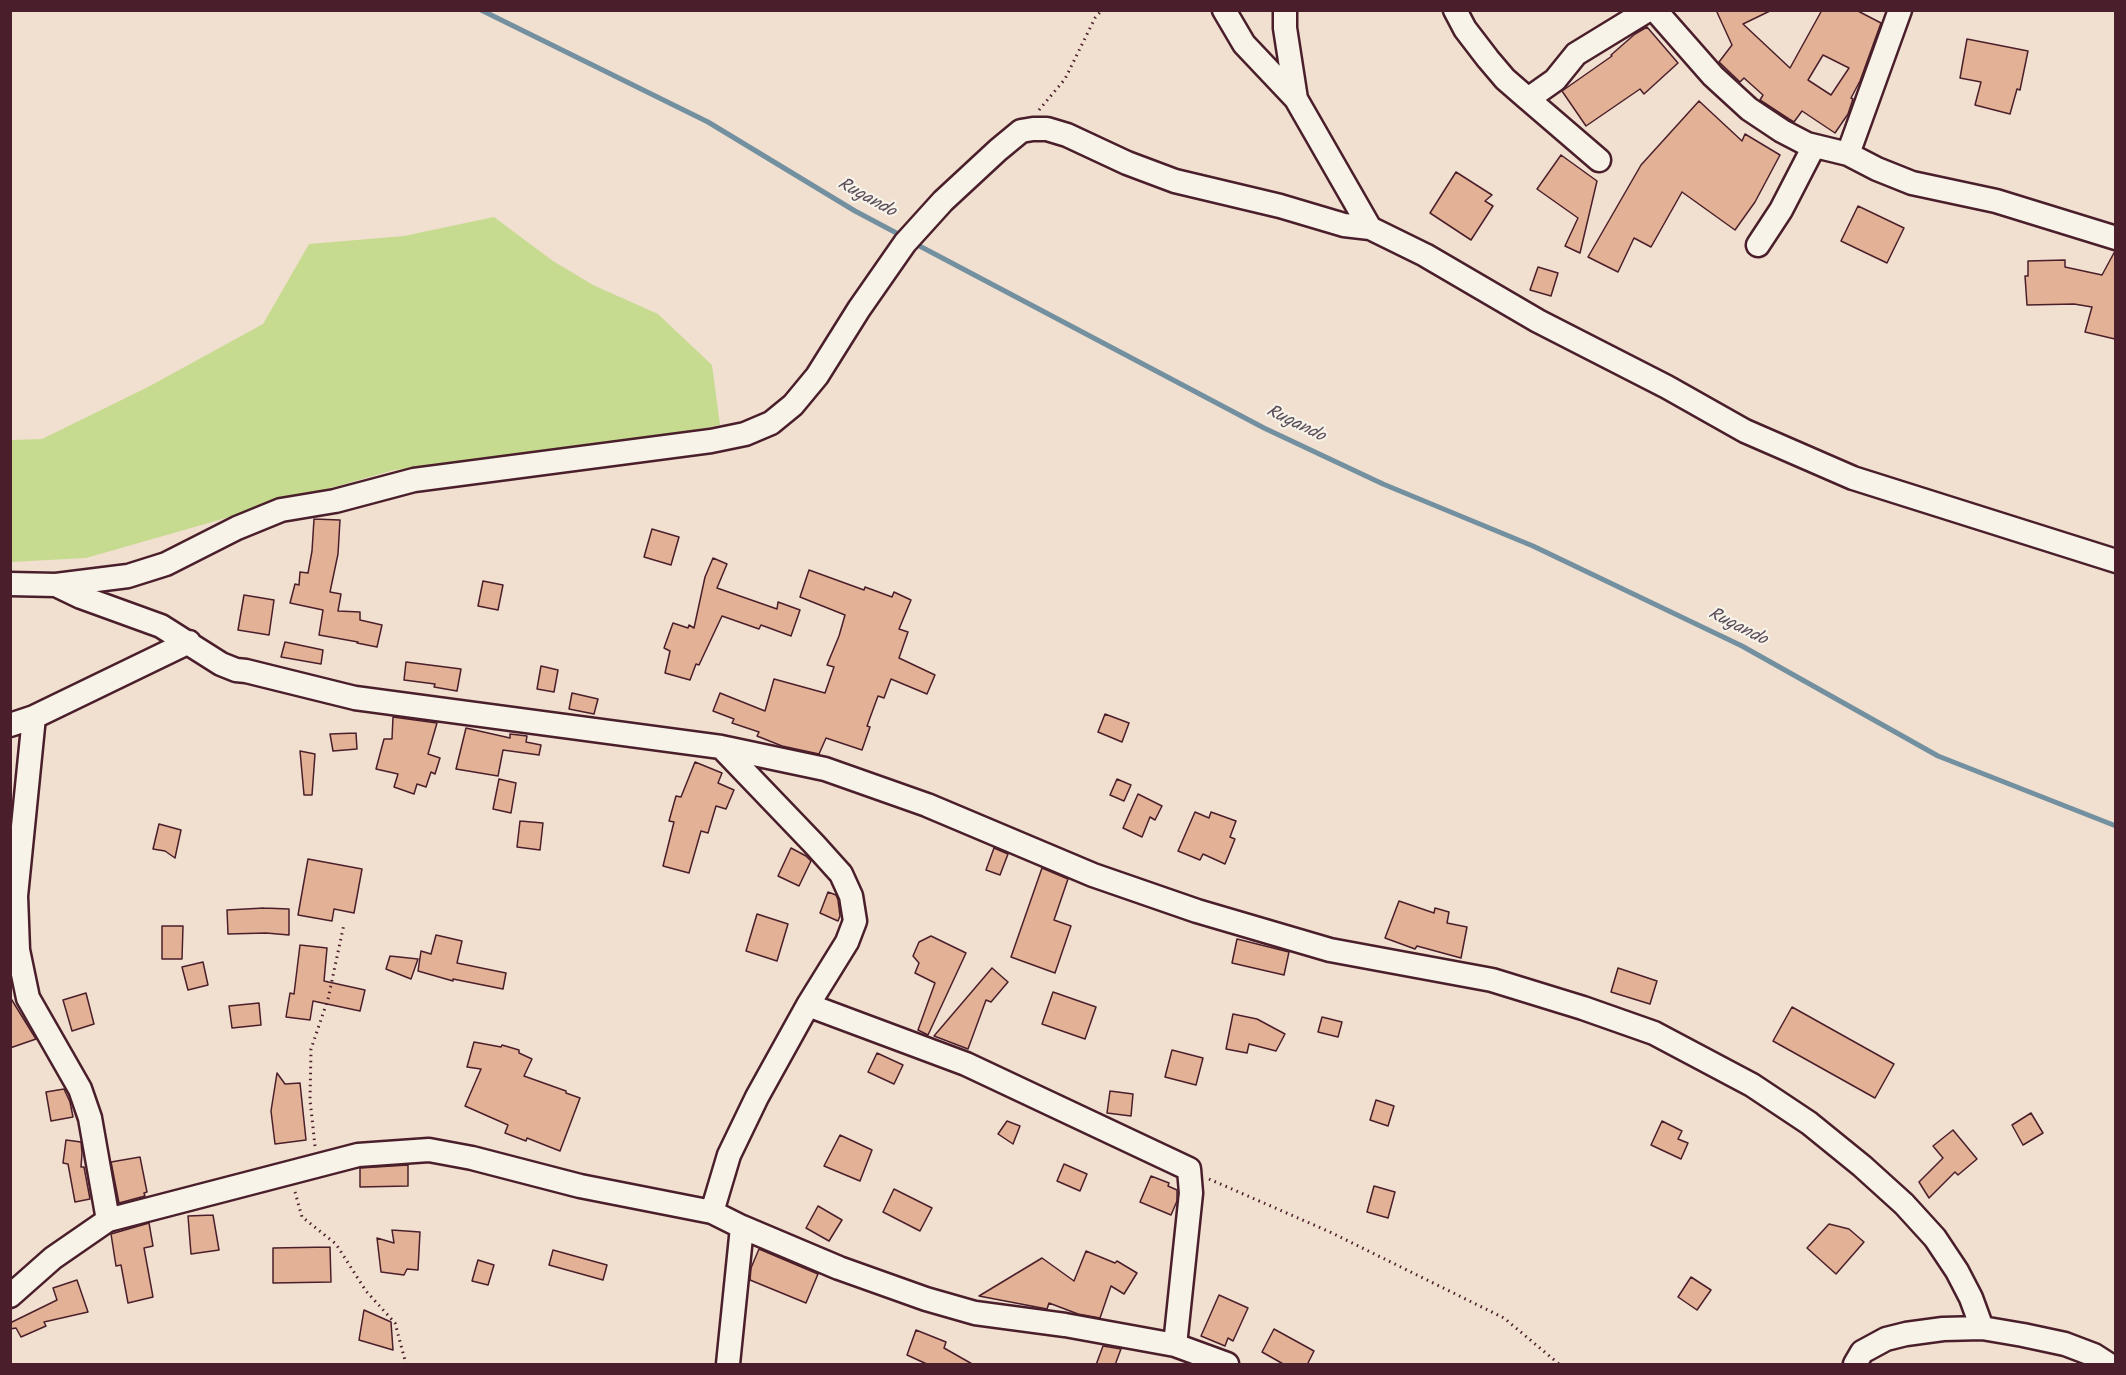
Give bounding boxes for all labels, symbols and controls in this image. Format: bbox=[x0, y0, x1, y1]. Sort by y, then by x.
water label: Rugando bbox=[833, 174, 899, 224]
water label: Rugando bbox=[1262, 402, 1328, 448]
water label: Rugando bbox=[1704, 604, 1770, 652]

